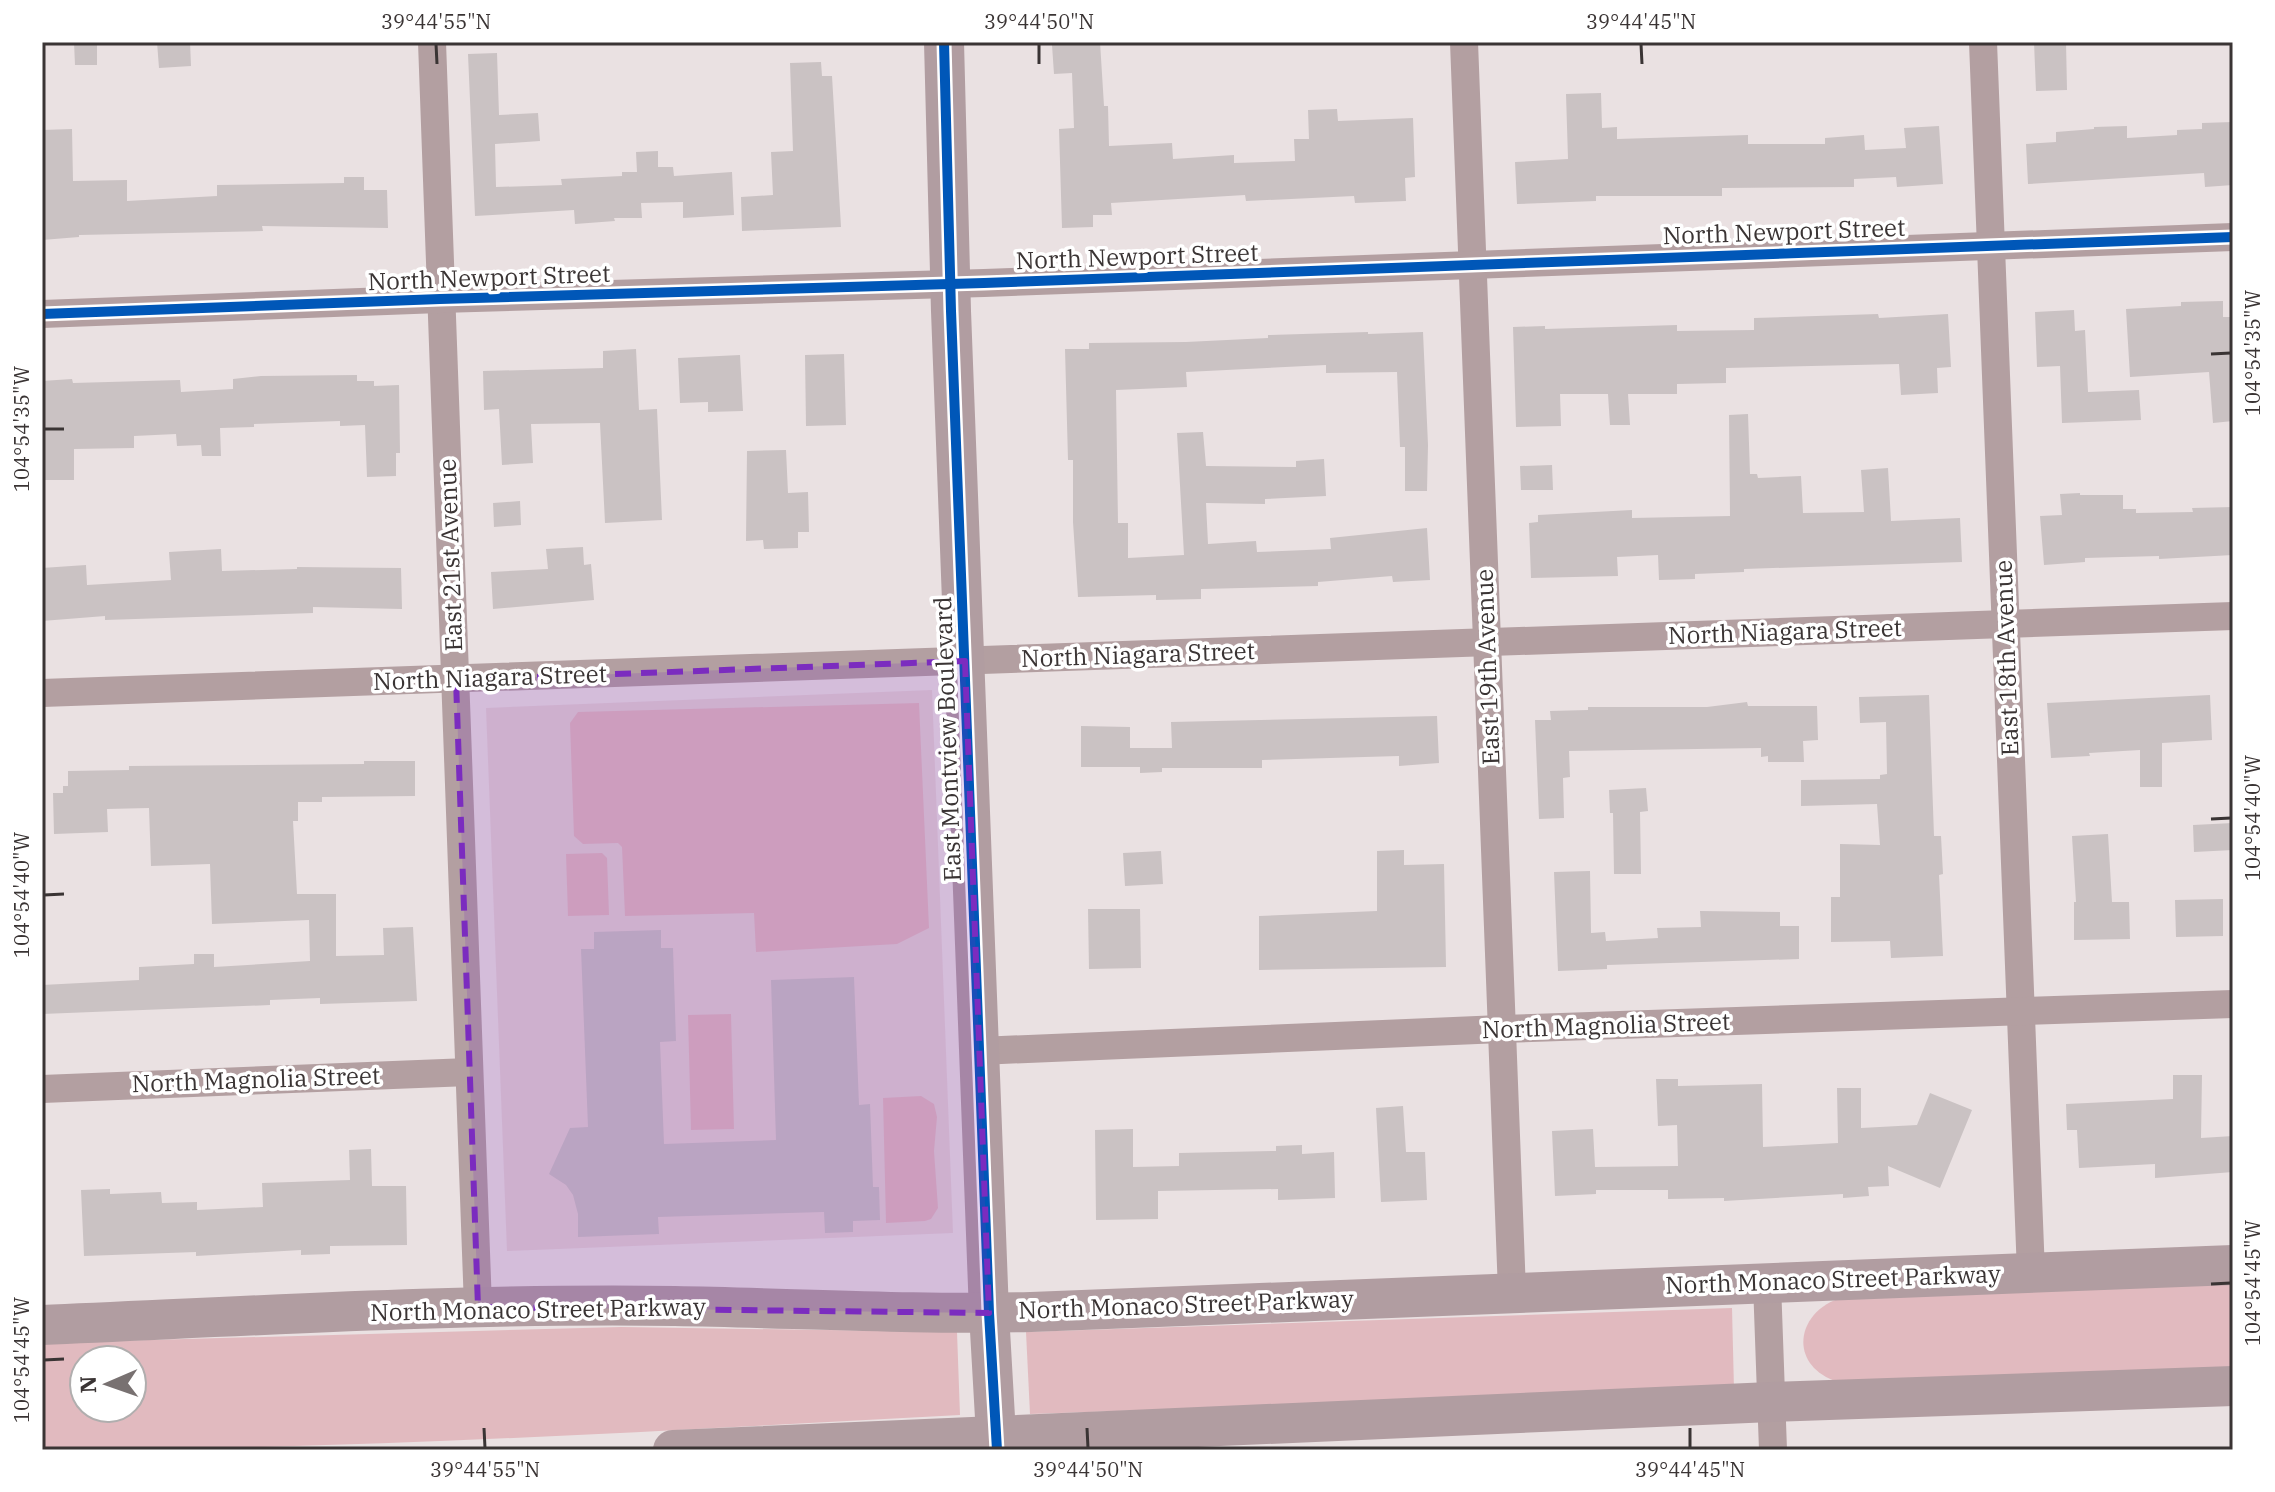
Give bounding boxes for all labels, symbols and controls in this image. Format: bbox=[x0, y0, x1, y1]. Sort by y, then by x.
text: 39°44'55"N bbox=[381, 8, 491, 35]
text: 39°44'50"N bbox=[984, 8, 1094, 35]
text: 39°44'45"N bbox=[1586, 8, 1696, 35]
street label: North Newport Street bbox=[1662, 211, 1906, 251]
street label: North Newport Street bbox=[1015, 236, 1259, 276]
street label: North Newport Street bbox=[367, 257, 611, 297]
text: 104°54'35"W bbox=[2239, 290, 2266, 416]
text: 104°54'35"W bbox=[8, 366, 35, 492]
street label: East 21st Avenue bbox=[431, 458, 469, 652]
street label: East 18th Avenue bbox=[1987, 559, 2025, 757]
street label: East 19th Avenue bbox=[1468, 568, 1506, 766]
street label: East Montview Boulevard bbox=[926, 596, 968, 882]
street label: North Niagara Street bbox=[1667, 611, 1902, 651]
street label: North Niagara Street bbox=[1020, 634, 1255, 674]
street label: North Niagara Street bbox=[372, 657, 607, 697]
text: 104°54'40"W bbox=[2239, 755, 2266, 881]
text: 104°54'40"W bbox=[8, 832, 35, 958]
street label: North Magnolia Street bbox=[1481, 1005, 1731, 1045]
street label: North Magnolia Street bbox=[131, 1059, 381, 1099]
text: 104°54'45"W bbox=[2239, 1220, 2266, 1346]
street label: North Monaco Street Parkway bbox=[1665, 1257, 2001, 1301]
street label: North Monaco Street Parkway bbox=[1018, 1282, 1354, 1326]
street label: North Monaco Street Parkway bbox=[370, 1290, 706, 1328]
text: 104°54'45"W bbox=[8, 1297, 35, 1423]
north arrow bbox=[68, 1344, 148, 1424]
text: N bbox=[73, 1376, 102, 1394]
text: 39°44'55"N bbox=[430, 1456, 540, 1483]
text: 39°44'50"N bbox=[1033, 1456, 1143, 1483]
text: 39°44'45"N bbox=[1635, 1456, 1745, 1483]

